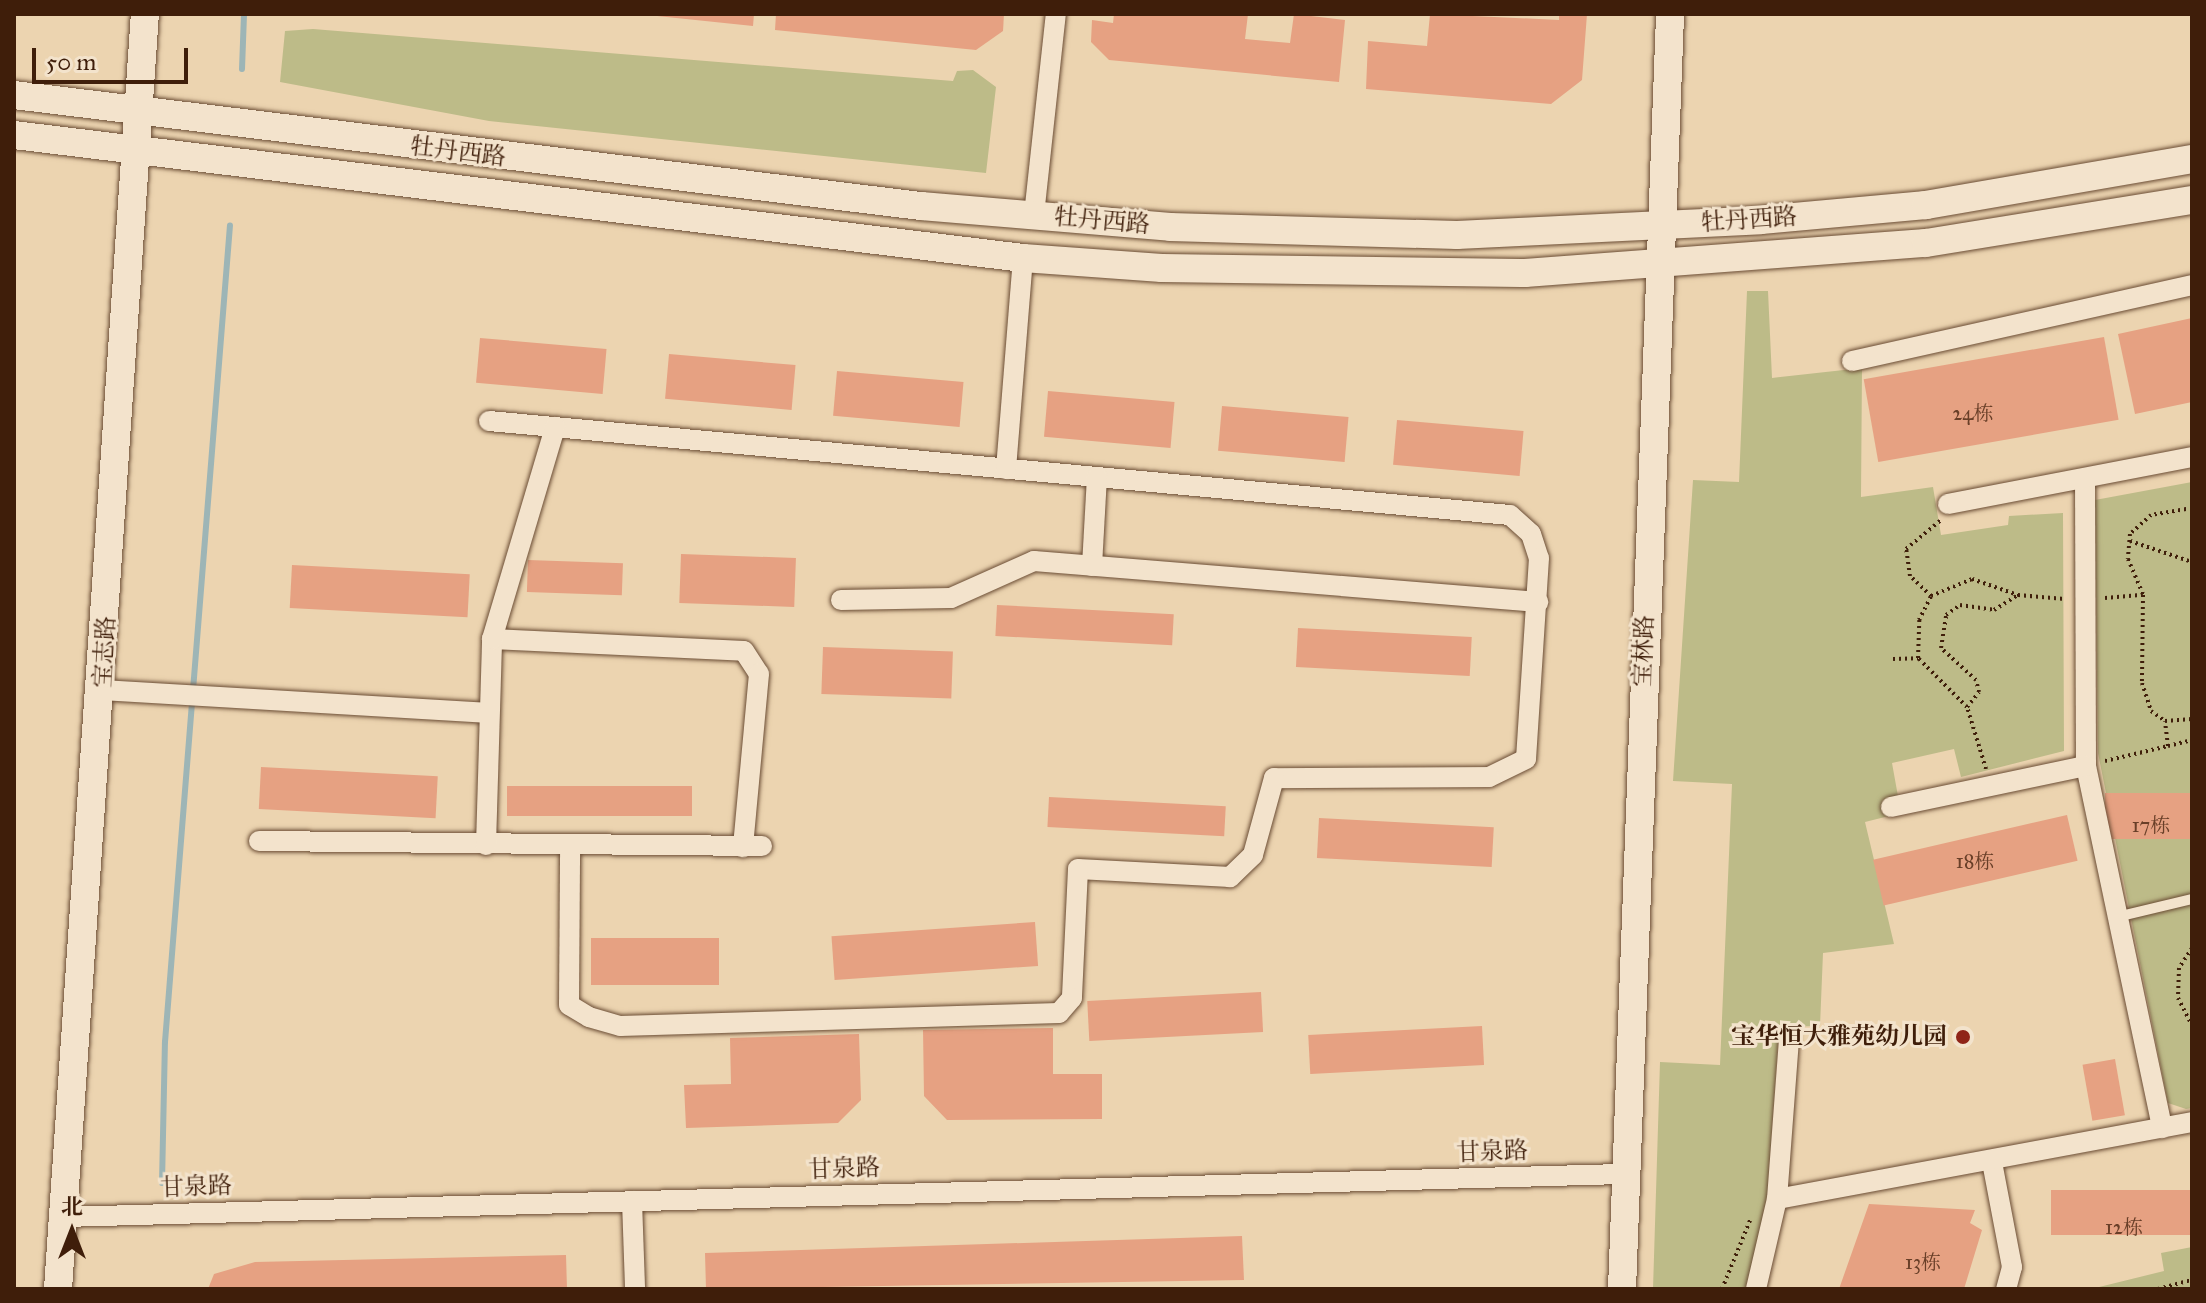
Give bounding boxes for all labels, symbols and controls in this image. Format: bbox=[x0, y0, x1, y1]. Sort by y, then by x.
scale bar bbox=[36, 32, 192, 82]
text: 50 m bbox=[46, 47, 96, 77]
street label: 牡丹西路 bbox=[409, 132, 507, 172]
street label: 牡丹西路 bbox=[1053, 202, 1151, 240]
street label: 牡丹西路 bbox=[1700, 202, 1798, 238]
house number: 24栋 bbox=[1952, 401, 1994, 425]
street label: 宝志路 bbox=[89, 615, 121, 689]
street label: 宝林路 bbox=[1628, 615, 1660, 687]
house number: 17栋 bbox=[2132, 813, 2170, 837]
house number: 18栋 bbox=[1956, 849, 1994, 873]
place label: 宝华恒大雅苑幼儿园 bbox=[1731, 1023, 1947, 1051]
marker: 宝华恒大雅苑幼儿园 bbox=[1954, 1028, 1972, 1046]
street label: 甘泉路 bbox=[1456, 1136, 1528, 1168]
street label: 甘泉路 bbox=[808, 1153, 880, 1185]
street label: 甘泉路 bbox=[160, 1171, 232, 1203]
north arrow bbox=[32, 1191, 112, 1271]
text: 北 bbox=[61, 1193, 83, 1220]
house number: 12栋 bbox=[2105, 1215, 2143, 1239]
house number: 13栋 bbox=[1905, 1250, 1941, 1274]

